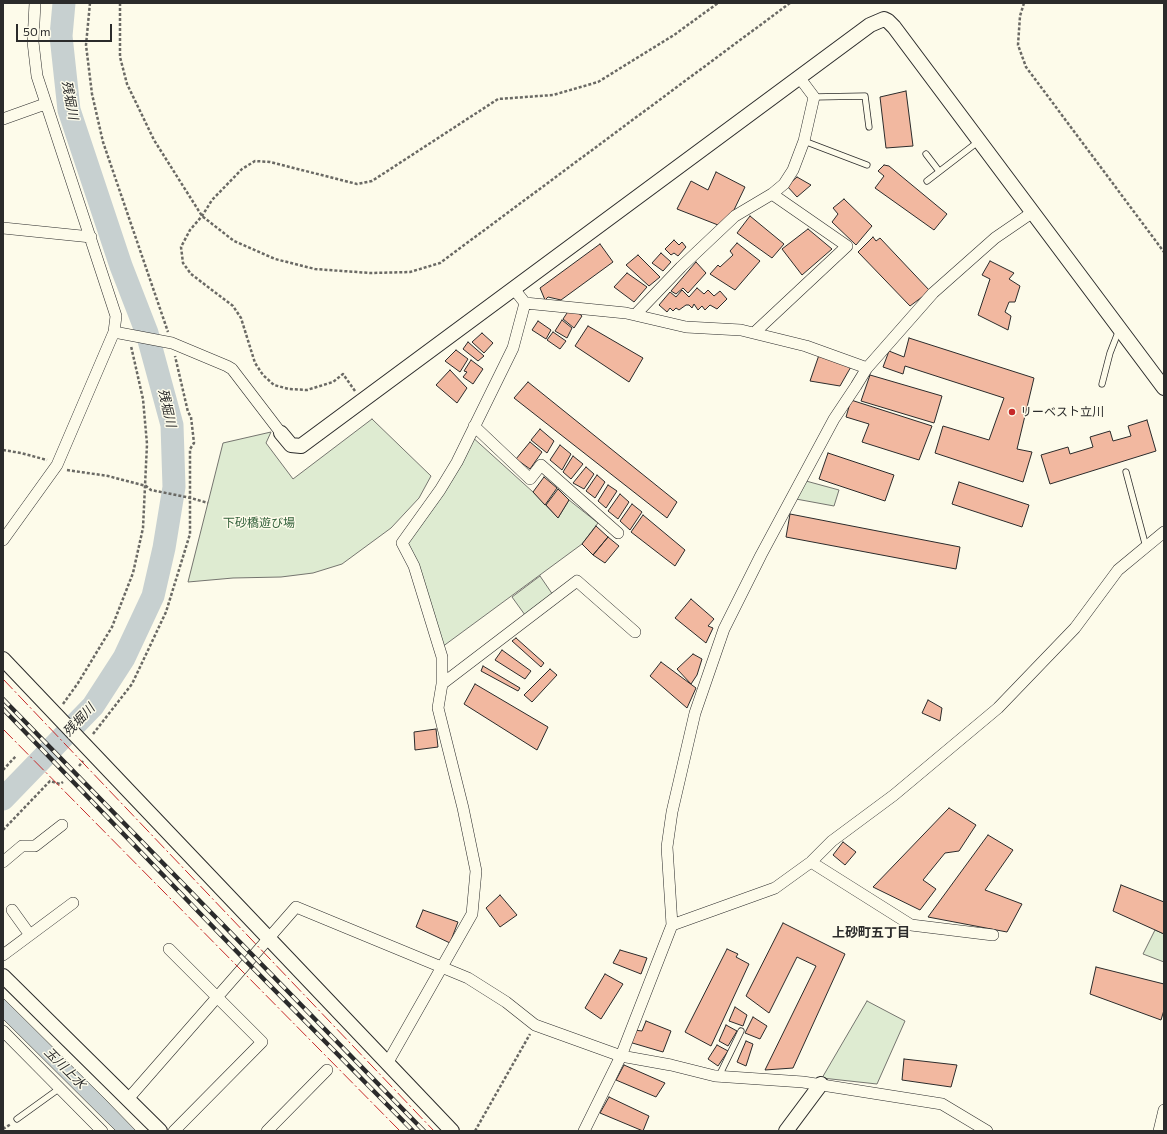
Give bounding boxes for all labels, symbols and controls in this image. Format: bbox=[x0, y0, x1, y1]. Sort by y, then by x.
scale bar bbox=[18, 16, 114, 42]
text: 50 m bbox=[23, 24, 51, 38]
water label: 残堀川 bbox=[59, 79, 81, 121]
water label: 残堀川 bbox=[155, 387, 179, 429]
place label: リーベスト立川 bbox=[1020, 405, 1104, 419]
marker: リーベスト立川 bbox=[1007, 407, 1017, 417]
park label: 下砂橋遊び場 bbox=[223, 516, 295, 530]
water label: 残堀川 bbox=[60, 700, 98, 740]
district label: 上砂町五丁目 bbox=[832, 925, 910, 941]
water label: 玉川上水 bbox=[41, 1044, 89, 1092]

